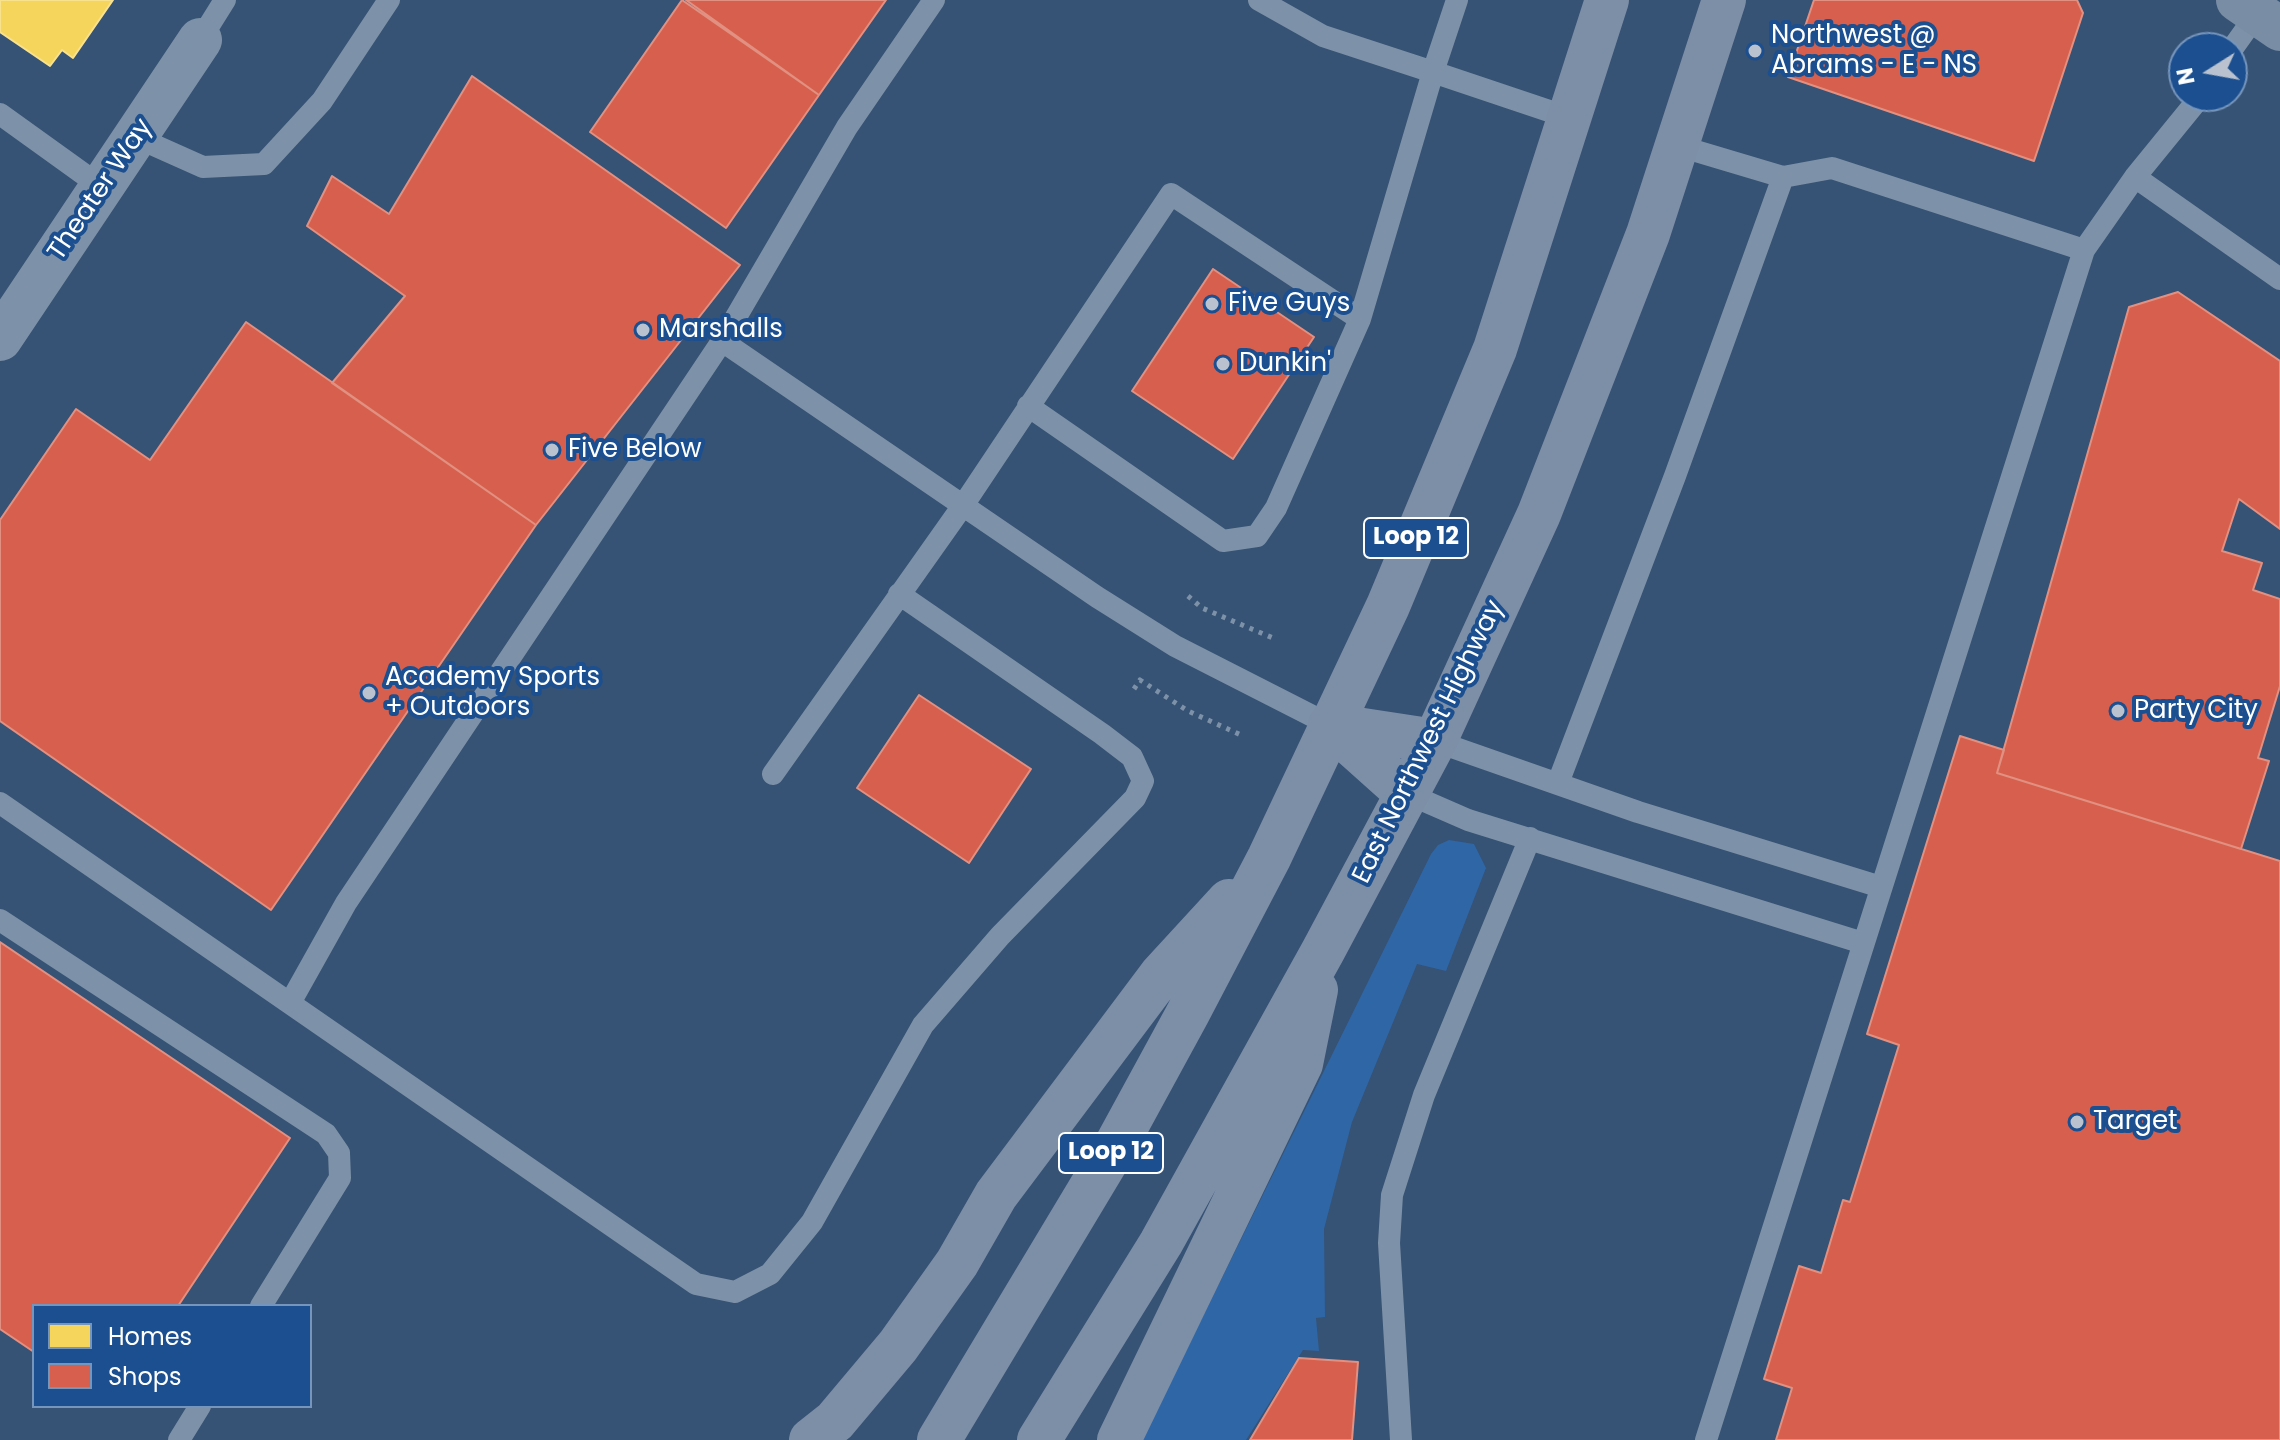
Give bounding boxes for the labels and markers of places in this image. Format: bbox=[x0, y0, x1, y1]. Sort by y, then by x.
place label: Northwest @ Abrams - E - NS bbox=[1771, 20, 1977, 82]
marker: Northwest @ Abrams - E - NS bbox=[1746, 42, 1764, 60]
place label: Five Guys bbox=[1228, 288, 1350, 320]
marker: Five Guys bbox=[1203, 295, 1221, 313]
place label: Marshalls bbox=[659, 314, 783, 346]
marker: Marshalls bbox=[634, 321, 652, 339]
place label: Dunkin' bbox=[1239, 348, 1331, 380]
marker: Dunkin' bbox=[1214, 355, 1232, 373]
place label: Five Below bbox=[568, 434, 702, 466]
marker: Five Below bbox=[543, 441, 561, 459]
place label: Academy Sports + Outdoors bbox=[385, 662, 600, 724]
marker: Academy Sports + Outdoors bbox=[360, 684, 378, 702]
place label: Party City bbox=[2134, 695, 2258, 727]
marker: Party City bbox=[2109, 702, 2127, 720]
place label: Target bbox=[2093, 1106, 2177, 1138]
marker: Target bbox=[2068, 1113, 2086, 1131]

